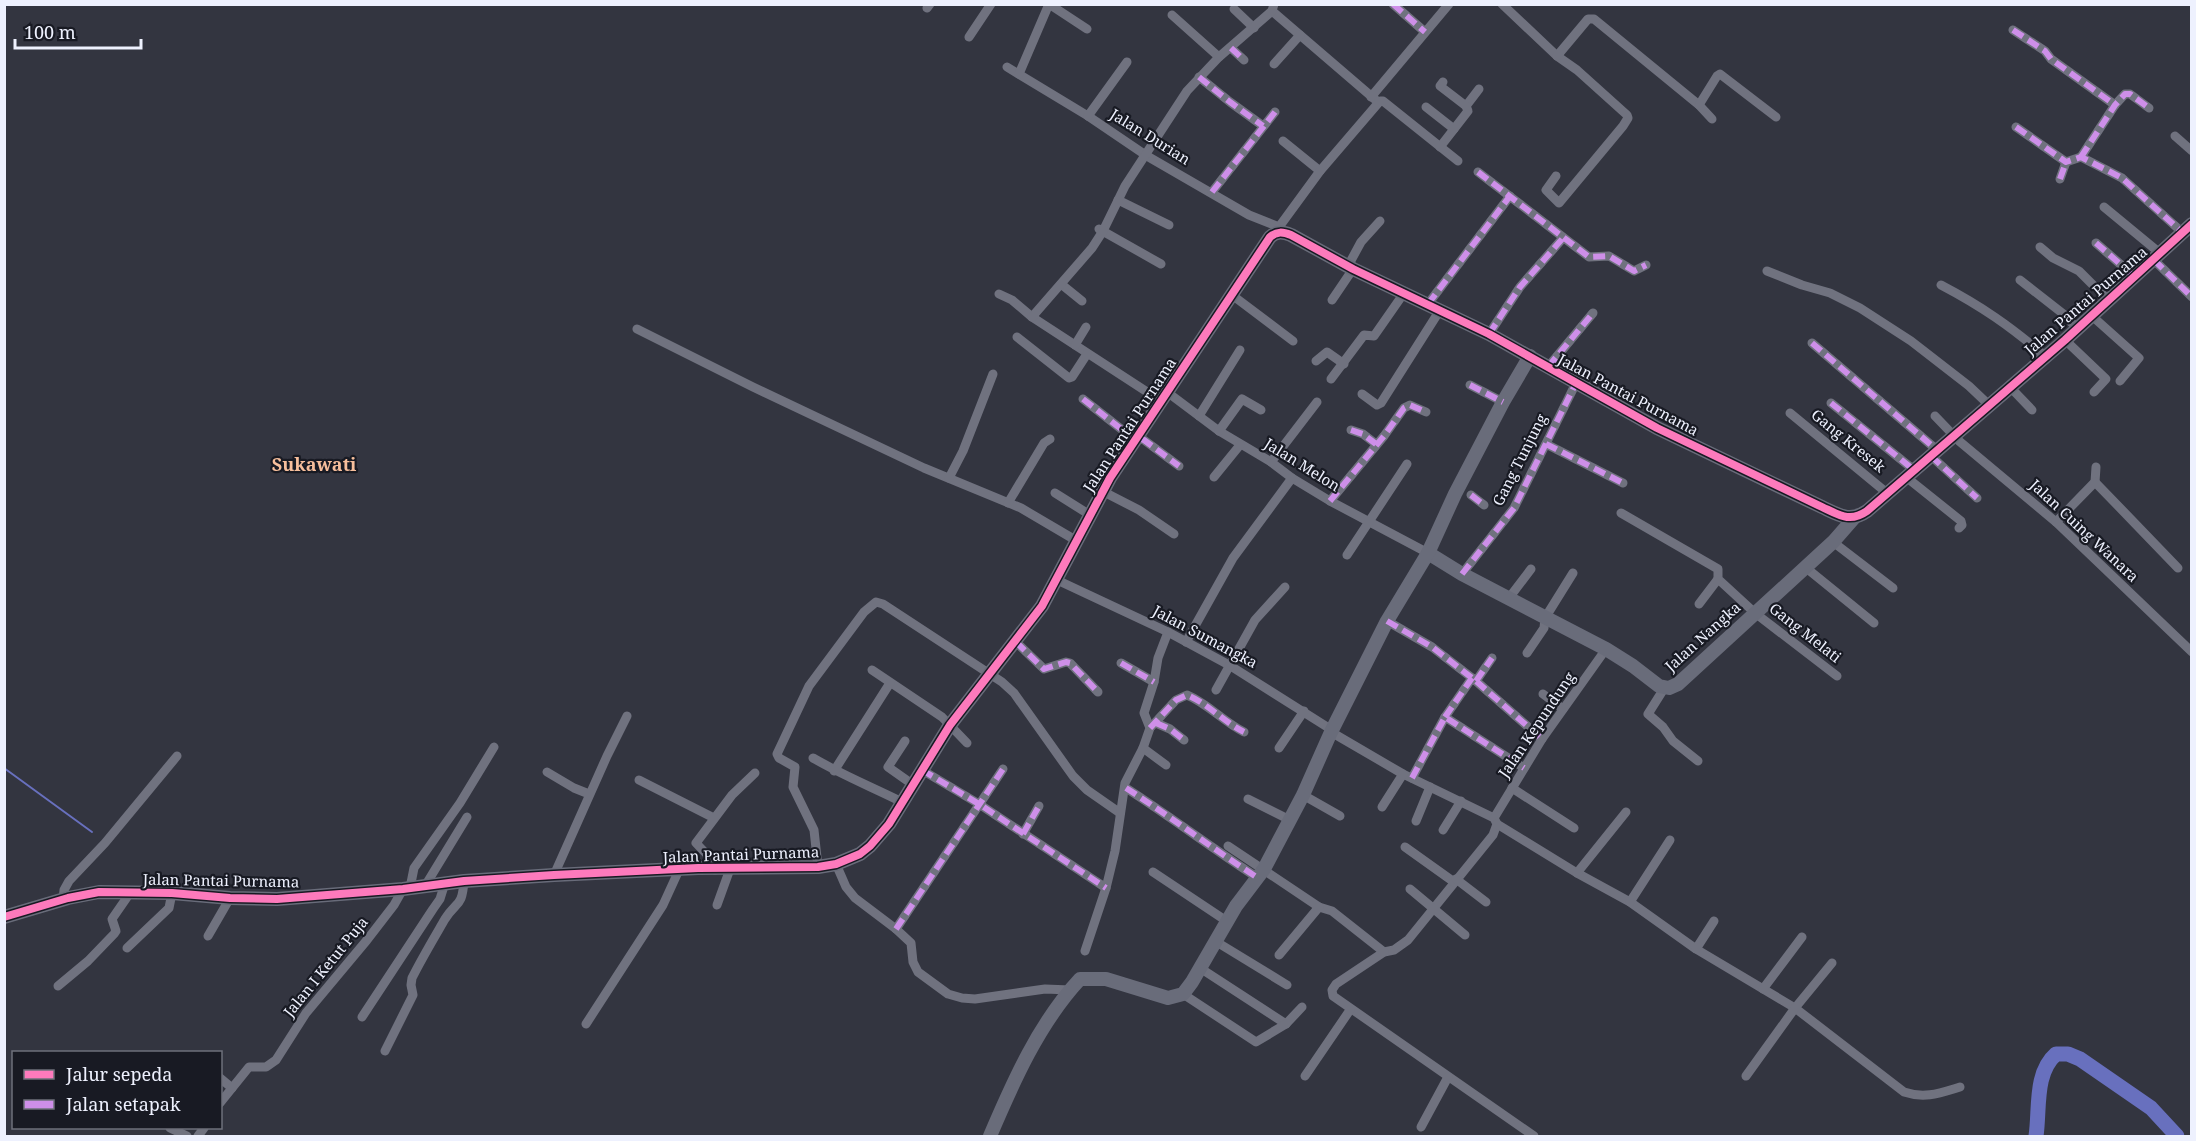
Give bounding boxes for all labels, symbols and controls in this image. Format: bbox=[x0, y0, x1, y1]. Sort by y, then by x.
scale bar bbox=[15, 12, 141, 50]
text: 100 m bbox=[24, 20, 76, 44]
street label: Jalan Durian bbox=[1106, 103, 1195, 169]
street label: Jalan Pantai Purnama bbox=[2019, 241, 2151, 360]
street label: Jalan Pantai Purnama bbox=[1554, 348, 1702, 440]
street label: Jalan Pantai Purnama bbox=[1078, 353, 1180, 496]
street label: Gang Kresek bbox=[1807, 404, 1890, 476]
street label: Gang Tunjung bbox=[1487, 410, 1551, 509]
street label: Jalan Melon bbox=[1260, 432, 1344, 495]
district label: Sukawati bbox=[272, 452, 357, 476]
street label: Jalan Cuing Wanara bbox=[2025, 474, 2143, 586]
street label: Jalan Nangka bbox=[1659, 597, 1744, 676]
street label: Gang Melati bbox=[1766, 598, 1846, 667]
street label: Jalan Sumangka bbox=[1149, 600, 1261, 672]
street label: Jalan Kepundung bbox=[1493, 668, 1579, 782]
street label: Jalan Pantai Purnama bbox=[661, 841, 820, 867]
street label: Jalan Pantai Purnama bbox=[142, 869, 299, 891]
street label: Jalan I Ketut Puja bbox=[278, 912, 372, 1021]
legend bbox=[12, 1051, 222, 1129]
text: Jalur sepeda bbox=[65, 1062, 172, 1086]
text: Jalan setapak bbox=[65, 1092, 181, 1116]

